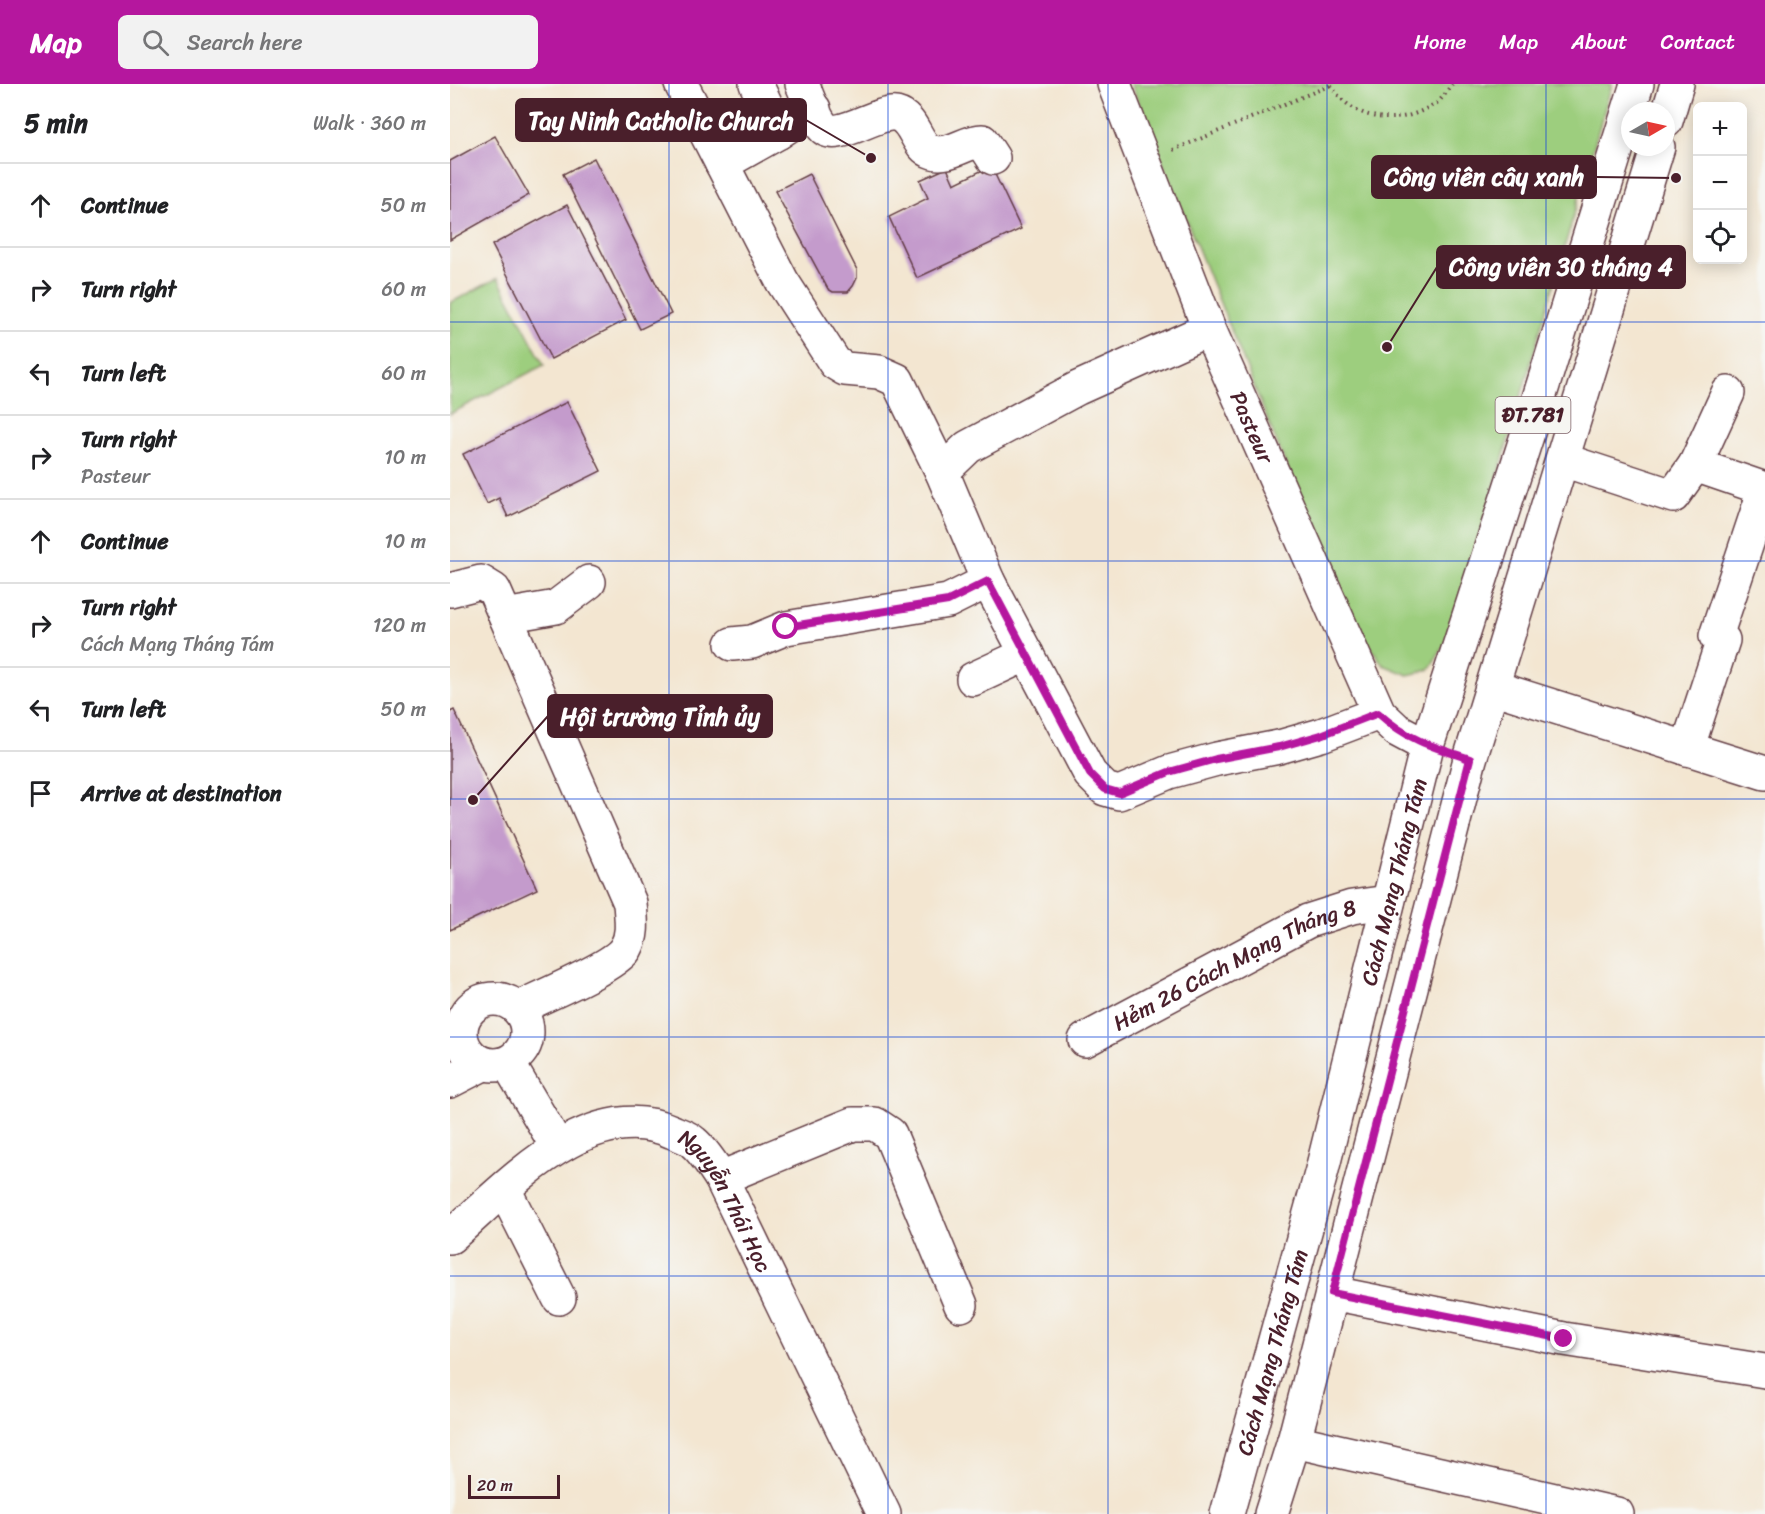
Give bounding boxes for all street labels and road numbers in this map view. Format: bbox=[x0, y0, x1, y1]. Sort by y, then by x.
street label: Pasteur bbox=[1219, 384, 1286, 471]
road number: ĐT.781 bbox=[1496, 397, 1570, 433]
street label: Cách Mạng Tháng Tám bbox=[1349, 774, 1438, 990]
street label: Hẻm 26 Cách Mạng Tháng 8 bbox=[1105, 887, 1361, 1041]
street label: Nguyễn Thái Học bbox=[672, 1117, 783, 1279]
street label: Cách Mạng Tháng Tám bbox=[1225, 1244, 1319, 1460]

